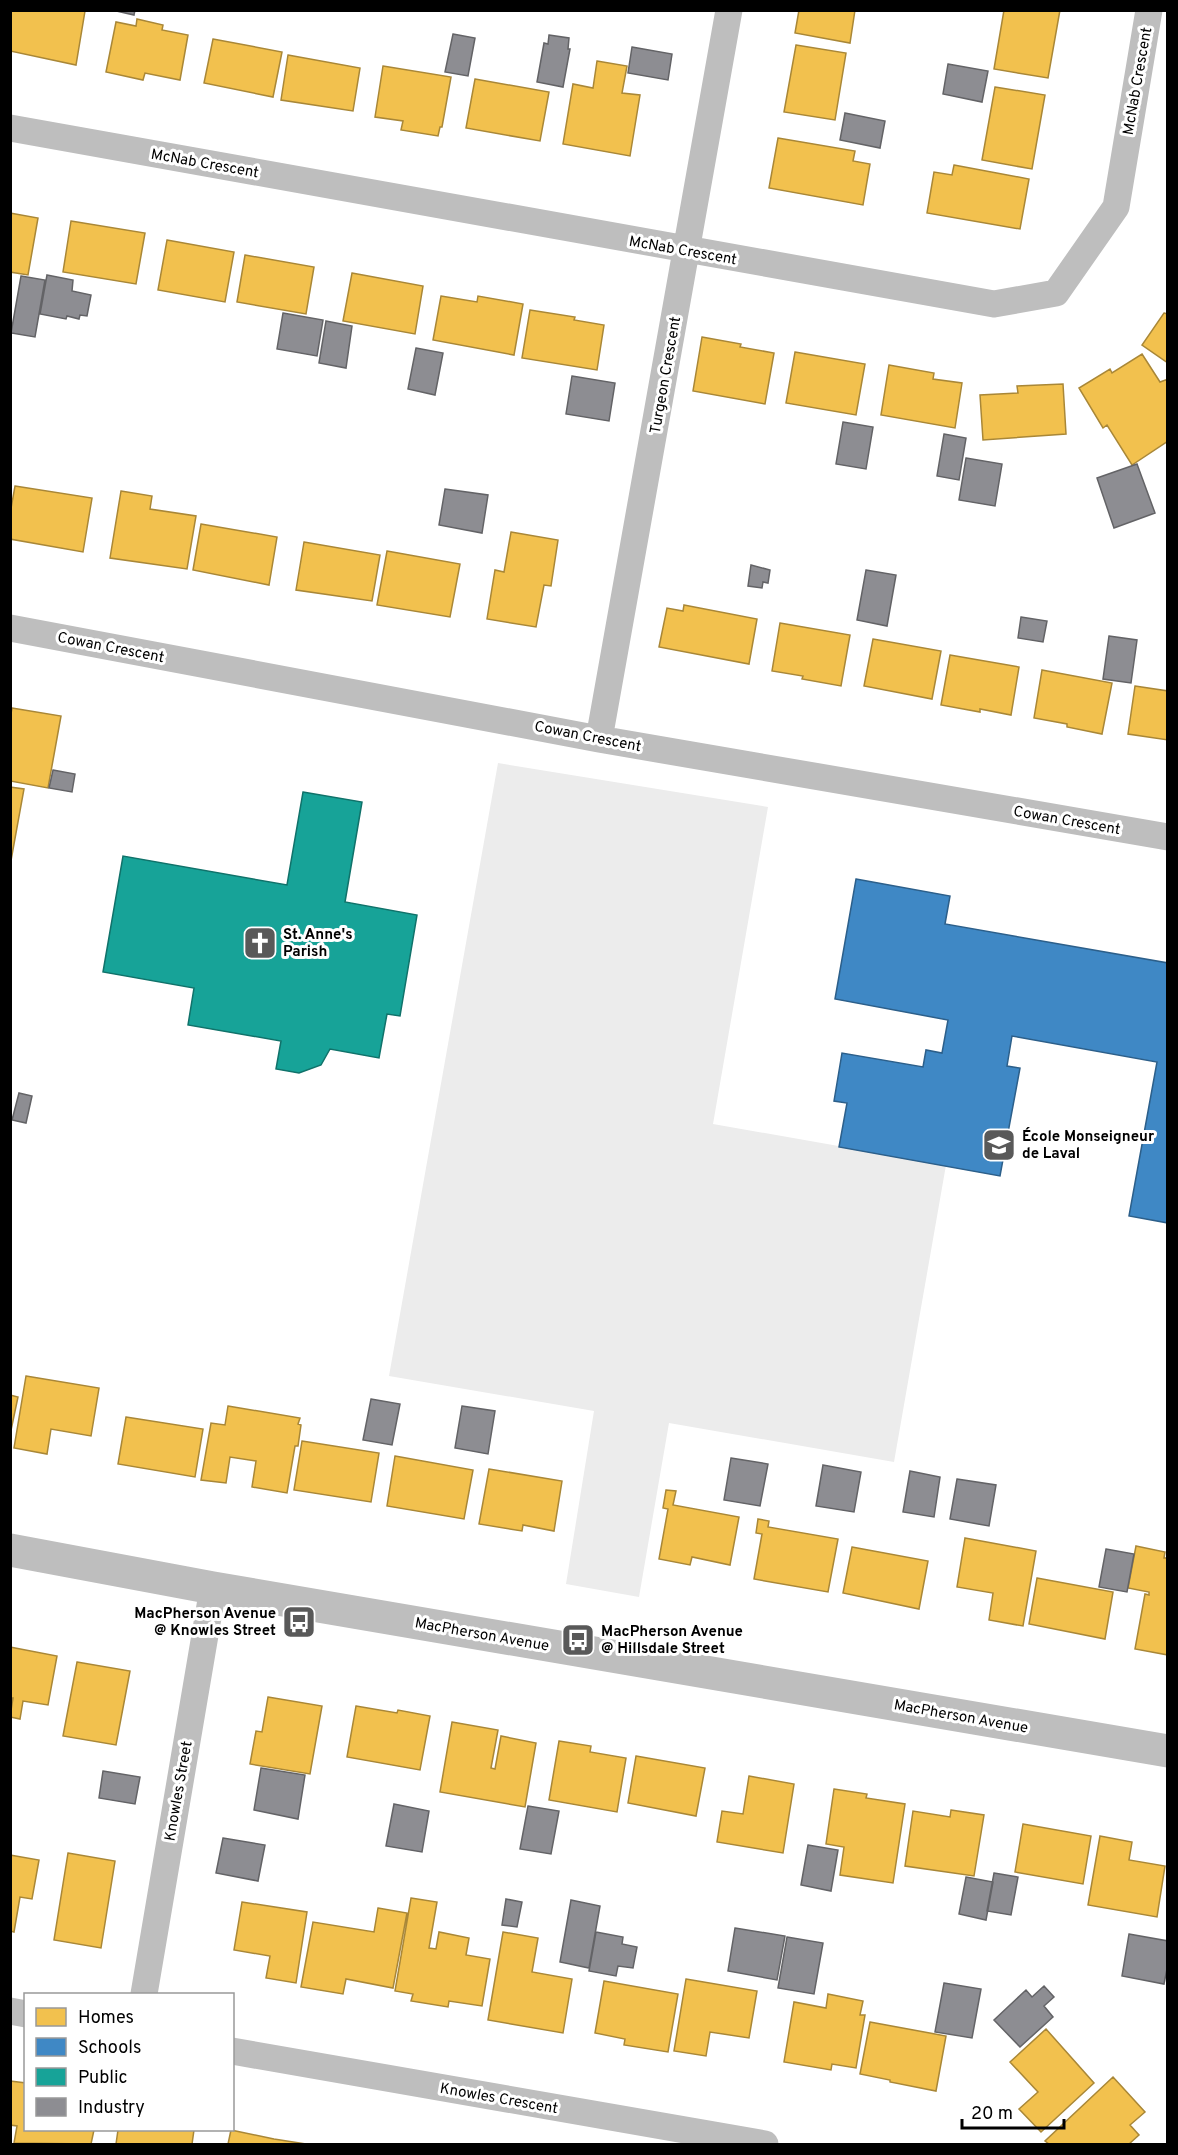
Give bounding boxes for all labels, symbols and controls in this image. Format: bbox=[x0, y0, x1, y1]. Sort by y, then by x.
street label: McNab Crescent bbox=[1120, 26, 1157, 137]
street label: McNab Crescent bbox=[149, 146, 260, 183]
street label: McNab Crescent bbox=[627, 233, 738, 270]
street label: Turgeon Crescent bbox=[647, 315, 686, 435]
street label: Cowan Crescent bbox=[56, 629, 166, 668]
street label: Cowan Crescent bbox=[533, 718, 643, 757]
street label: Cowan Crescent bbox=[1012, 803, 1122, 840]
church icon: St. Anne's Parish bbox=[242, 925, 278, 961]
place label: St. Anne's Parish bbox=[283, 926, 353, 962]
school or university icon: École Monseigneur de Laval bbox=[981, 1127, 1017, 1163]
place label: École Monseigneur de Laval bbox=[1022, 1127, 1155, 1164]
bus stop icon: MacPherson Avenue @ Knowles Street bbox=[281, 1604, 317, 1640]
place label: MacPherson Avenue @ Knowles Street bbox=[134, 1605, 276, 1641]
street label: MacPherson Avenue bbox=[413, 1614, 550, 1657]
bus stop icon: MacPherson Avenue @ Hillsdale Street bbox=[560, 1622, 596, 1658]
place label: MacPherson Avenue @ Hillsdale Street bbox=[601, 1623, 743, 1659]
street label: MacPherson Avenue bbox=[892, 1696, 1029, 1739]
street label: Knowles Street bbox=[161, 1740, 198, 1843]
legend bbox=[24, 1993, 234, 2131]
text: Homes bbox=[78, 2007, 134, 2030]
text: Schools bbox=[78, 2037, 141, 2060]
text: Public bbox=[78, 2067, 128, 2090]
street label: Knowles Crescent bbox=[438, 2080, 559, 2119]
scale bar bbox=[962, 2092, 1064, 2130]
text: Industry bbox=[78, 2097, 145, 2120]
text: 20 m bbox=[971, 2103, 1013, 2126]

